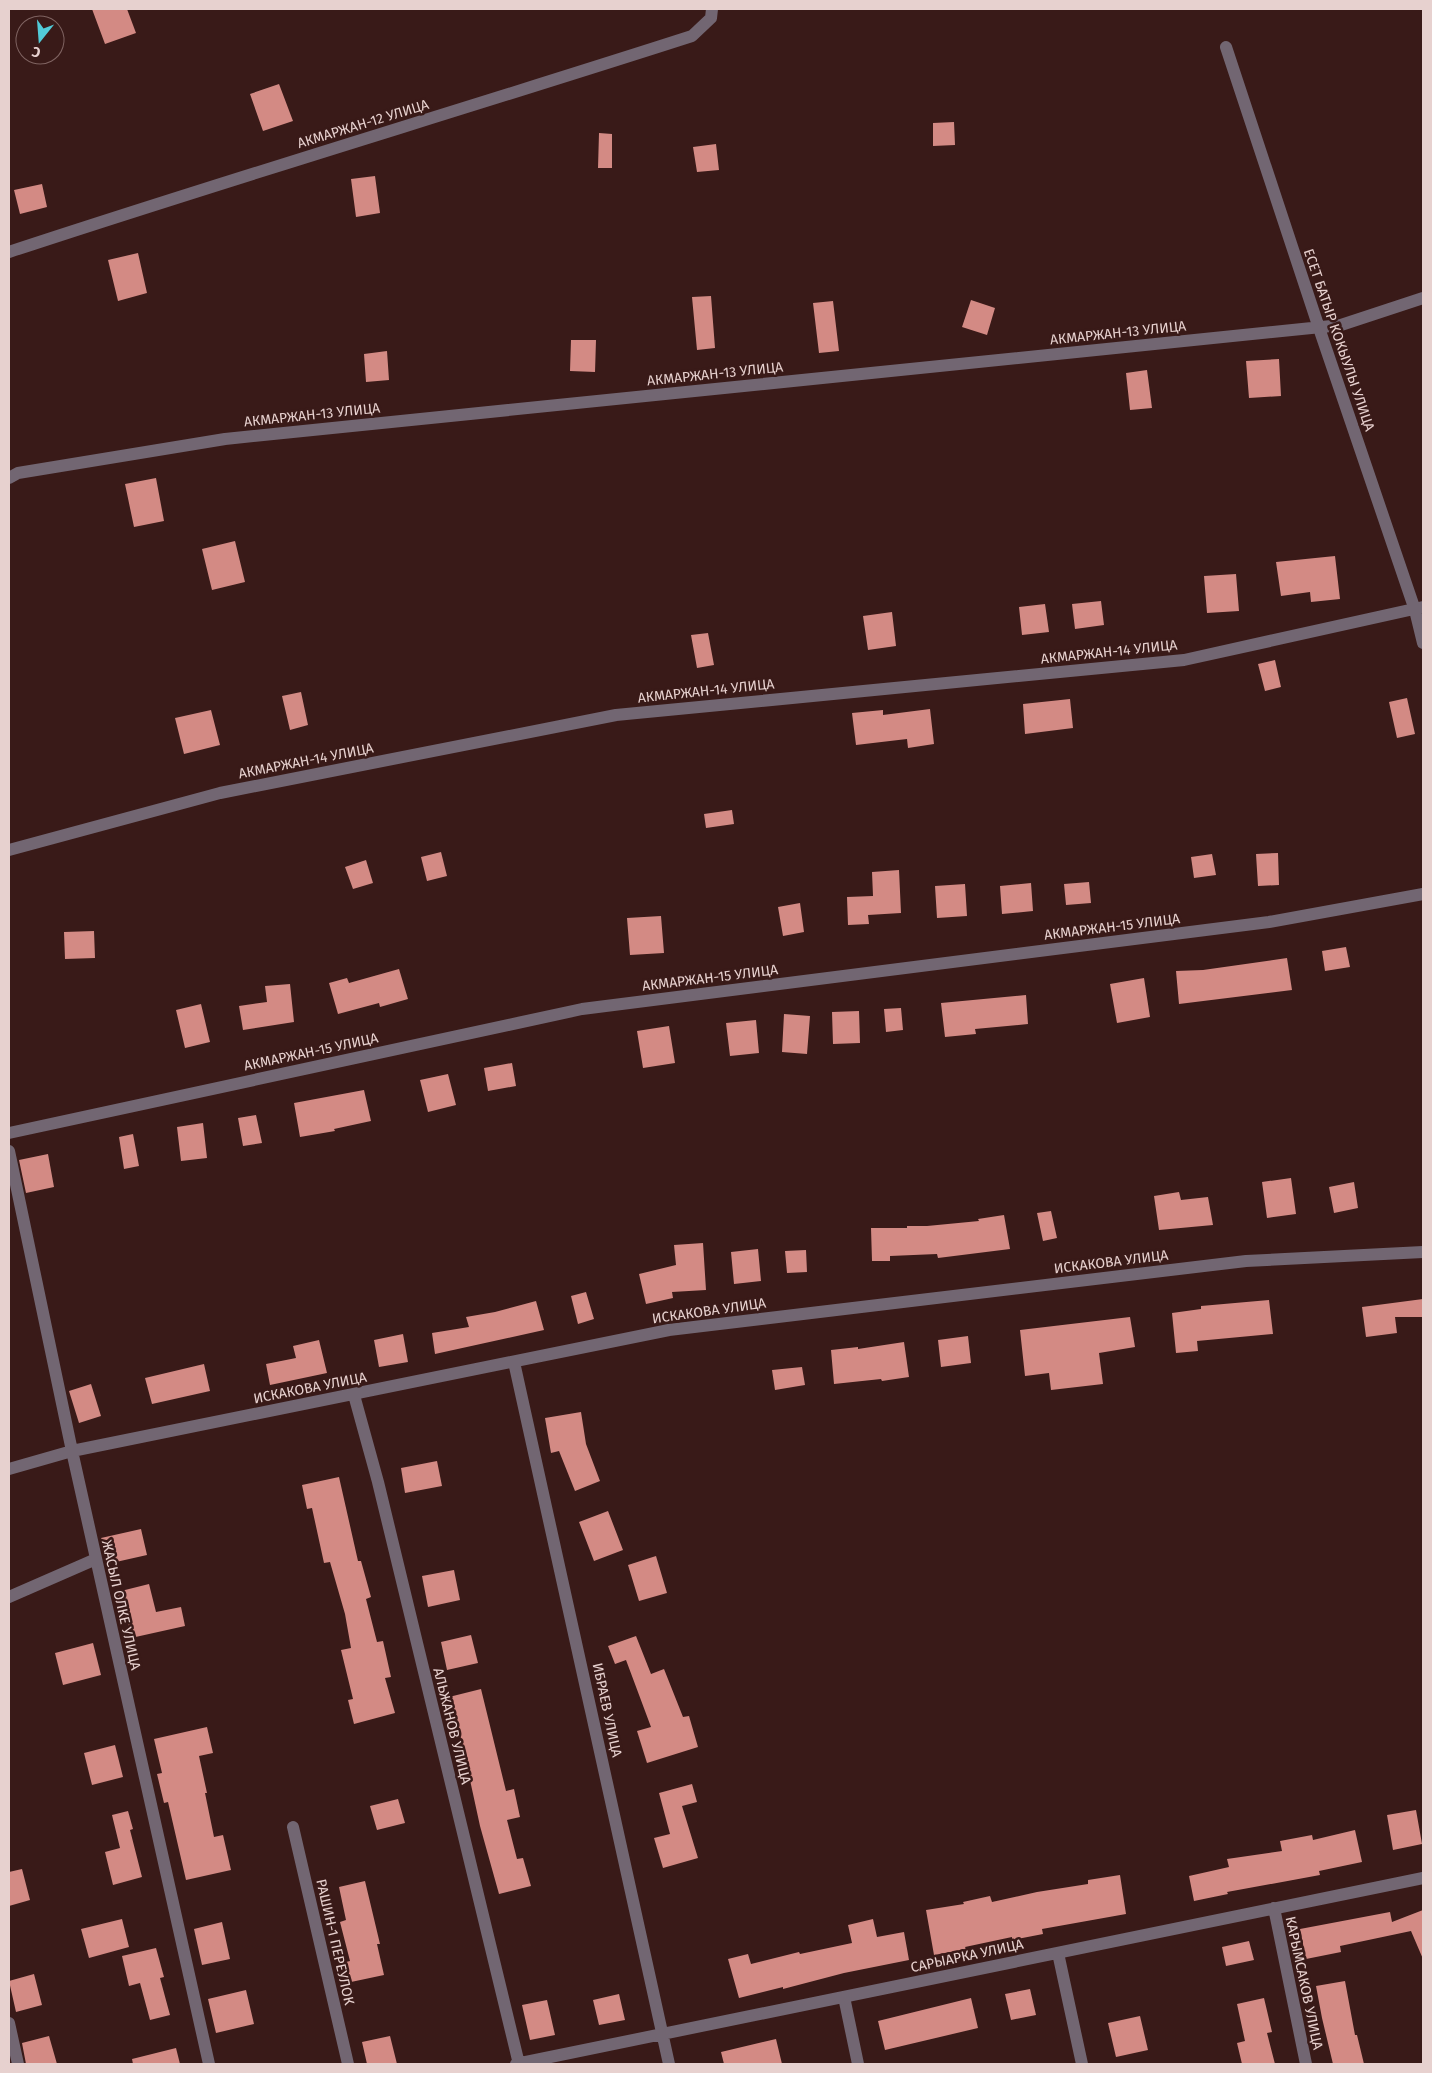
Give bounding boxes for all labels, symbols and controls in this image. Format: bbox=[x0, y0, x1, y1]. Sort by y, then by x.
north arrow bbox=[15, 15, 65, 65]
text: С bbox=[30, 43, 43, 61]
street label: АКМАРЖАН-12 УЛИЦА bbox=[295, 96, 431, 152]
street label: ЕСЕТ БАТЫР КОКЫУЛЫ УЛИЦА bbox=[1300, 247, 1378, 433]
street label: АКМАРЖАН-13 УЛИЦА bbox=[1049, 317, 1187, 349]
street label: АКМАРЖАН-13 УЛИЦА bbox=[646, 358, 784, 390]
street label: АКМАРЖАН-13 УЛИЦА bbox=[243, 399, 381, 431]
street label: АКМАРЖАН-14 УЛИЦА bbox=[1040, 636, 1178, 668]
street label: АКМАРЖАН-14 УЛИЦА bbox=[637, 675, 775, 707]
street label: АКМАРЖАН-14 УЛИЦА bbox=[237, 740, 375, 782]
street label: АКМАРЖАН-15 УЛИЦА bbox=[1043, 910, 1181, 944]
street label: АКМАРЖАН-15 УЛИЦА bbox=[641, 961, 779, 995]
street label: АКМАРЖАН-15 УЛИЦА bbox=[242, 1029, 380, 1075]
street label: ИСКАКОВА УЛИЦА bbox=[1053, 1247, 1169, 1277]
street label: ИСКАКОВА УЛИЦА bbox=[651, 1295, 767, 1327]
street label: ИСКАКОВА УЛИЦА bbox=[252, 1369, 368, 1407]
street label: ЖАСЫЛ ОЛКЕ УЛИЦА bbox=[98, 1538, 144, 1672]
street label: ИБРАЕВ УЛИЦА bbox=[589, 1661, 625, 1759]
street label: АЛЬЖАНОВ УЛИЦА bbox=[429, 1666, 475, 1786]
street label: РАШИН-1 ПЕРЕУЛОК bbox=[312, 1877, 358, 2007]
street label: КАРЫМСАКОВ УЛИЦА bbox=[1282, 1915, 1326, 2051]
street label: САРЫАРКА УЛИЦА bbox=[909, 1936, 1025, 1976]

